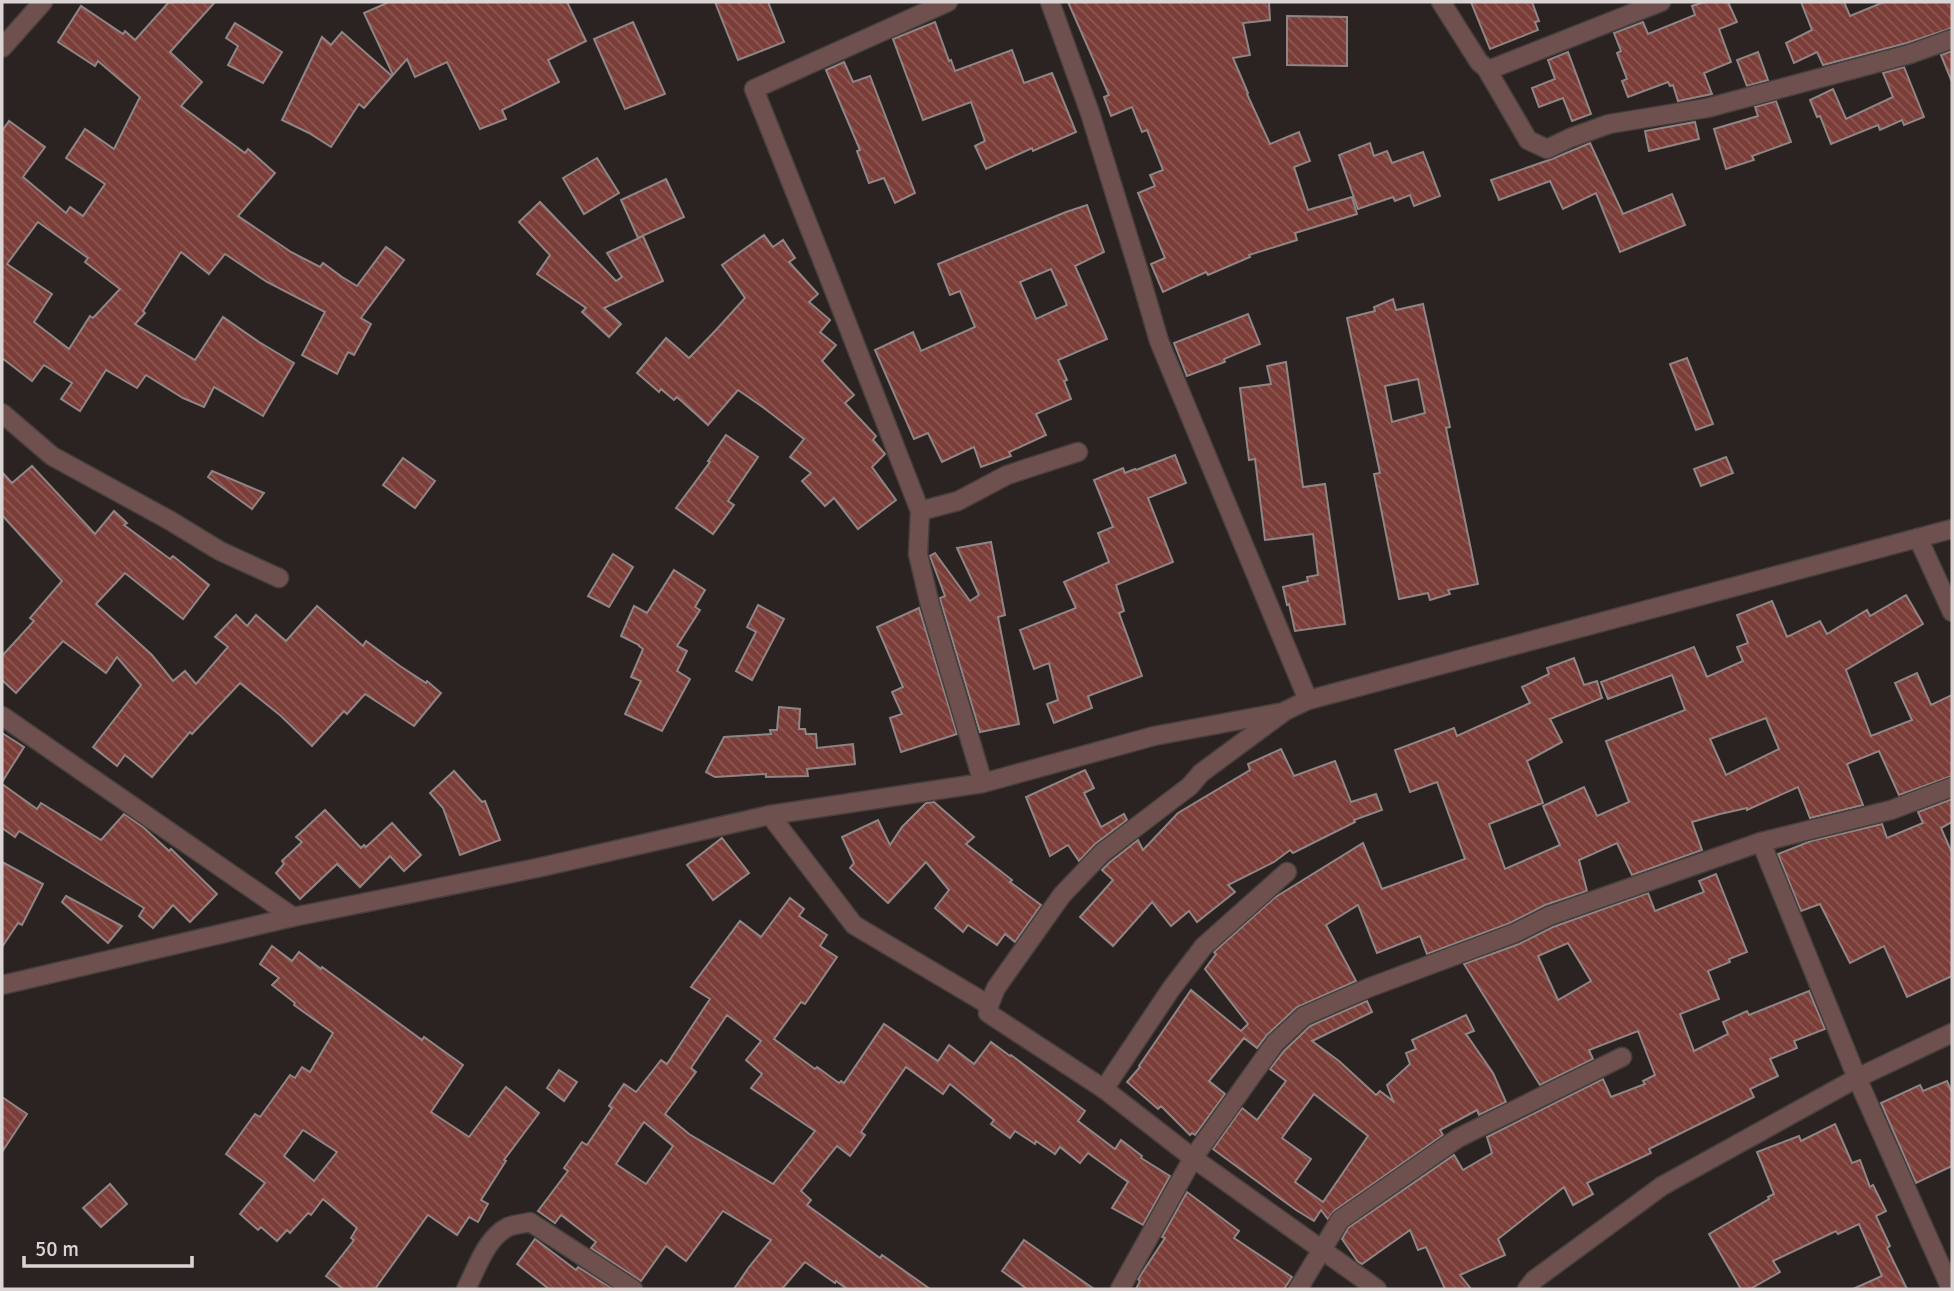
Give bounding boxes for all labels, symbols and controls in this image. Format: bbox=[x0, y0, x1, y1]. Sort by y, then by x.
scale bar bbox=[24, 1224, 192, 1268]
text: 50 m bbox=[35, 1236, 79, 1262]

